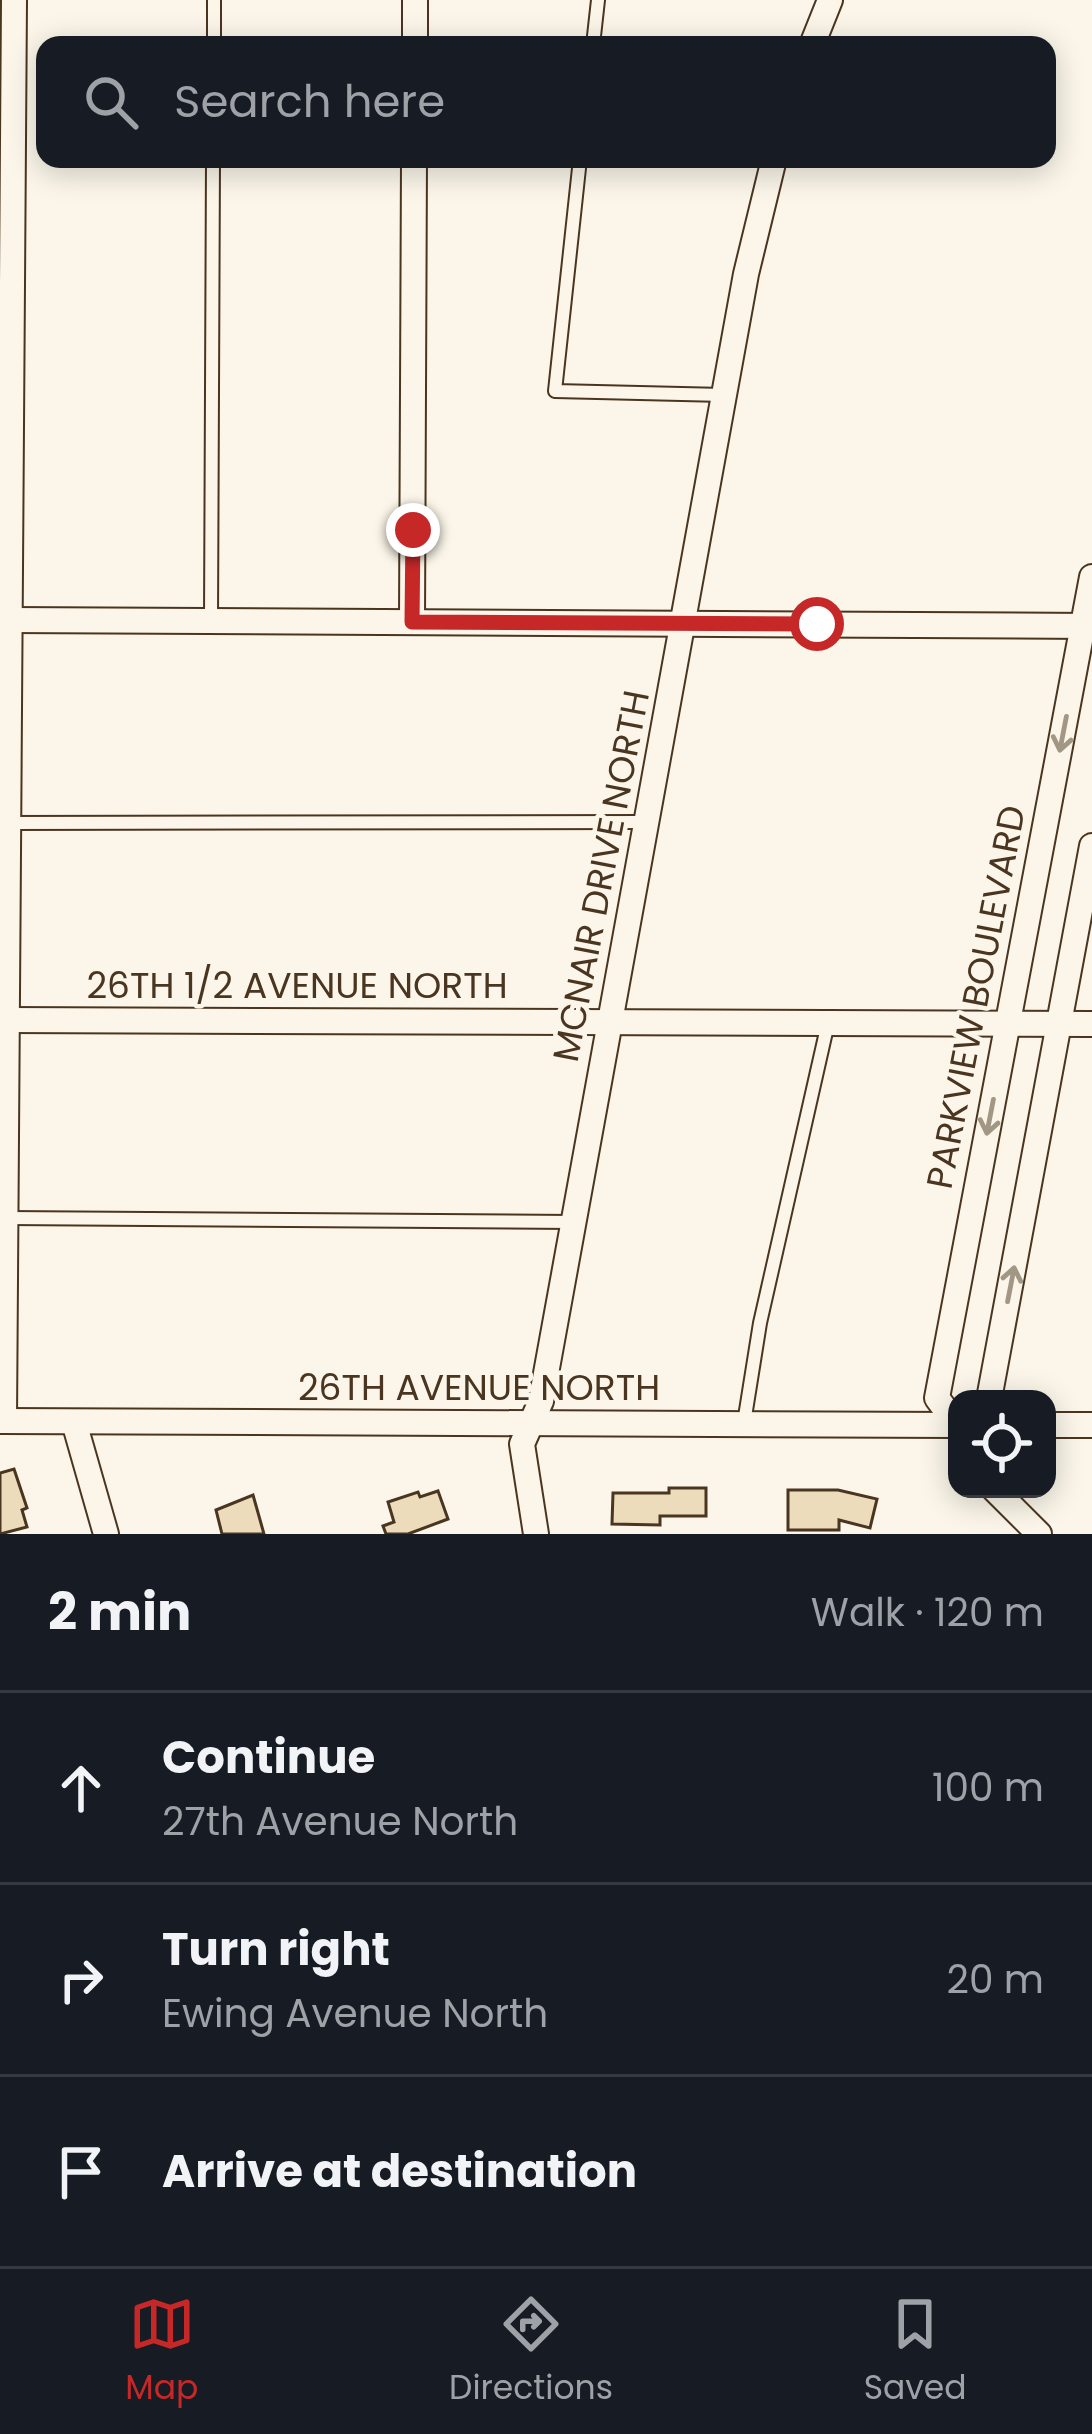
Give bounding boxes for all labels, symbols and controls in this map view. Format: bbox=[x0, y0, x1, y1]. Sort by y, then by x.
search box bbox=[36, 36, 1056, 168]
icon: search bbox=[78, 69, 144, 135]
text: Search here bbox=[174, 70, 445, 133]
route end bbox=[386, 503, 440, 557]
route start bbox=[790, 597, 844, 651]
street label: MCNAIR DRIVE NORTH bbox=[540, 686, 662, 1066]
one-way arrow bbox=[1050, 713, 1073, 752]
street label: PARKVIEW BOULEVARD bbox=[914, 801, 1038, 1193]
street label: 26TH 1/2 AVENUE NORTH bbox=[86, 960, 508, 1011]
one-way arrow bbox=[978, 1096, 1000, 1135]
one-way arrow bbox=[1000, 1266, 1023, 1305]
street label: 26TH AVENUE NORTH bbox=[298, 1362, 660, 1413]
map controls bbox=[948, 1390, 1056, 1498]
button: locate bbox=[948, 1390, 1056, 1498]
text: 2 min bbox=[48, 1576, 191, 1648]
text: Walk · 120 m bbox=[811, 1585, 1044, 1640]
text: Continue bbox=[162, 1726, 375, 1789]
icon: ahead bbox=[48, 1755, 114, 1821]
text: 100 m bbox=[932, 1760, 1044, 1815]
text: 27th Avenue North bbox=[162, 1794, 518, 1849]
text: Turn right bbox=[162, 1918, 390, 1981]
icon: right bbox=[48, 1947, 114, 2013]
text: 20 m bbox=[946, 1952, 1044, 2007]
text: Ewing Avenue North bbox=[162, 1986, 548, 2041]
icon: arrive bbox=[48, 2139, 114, 2205]
text: Arrive at destination bbox=[162, 2140, 637, 2203]
tab: Map bbox=[125, 2291, 198, 2413]
tab: Directions bbox=[449, 2291, 613, 2413]
tab: Saved bbox=[864, 2291, 967, 2413]

